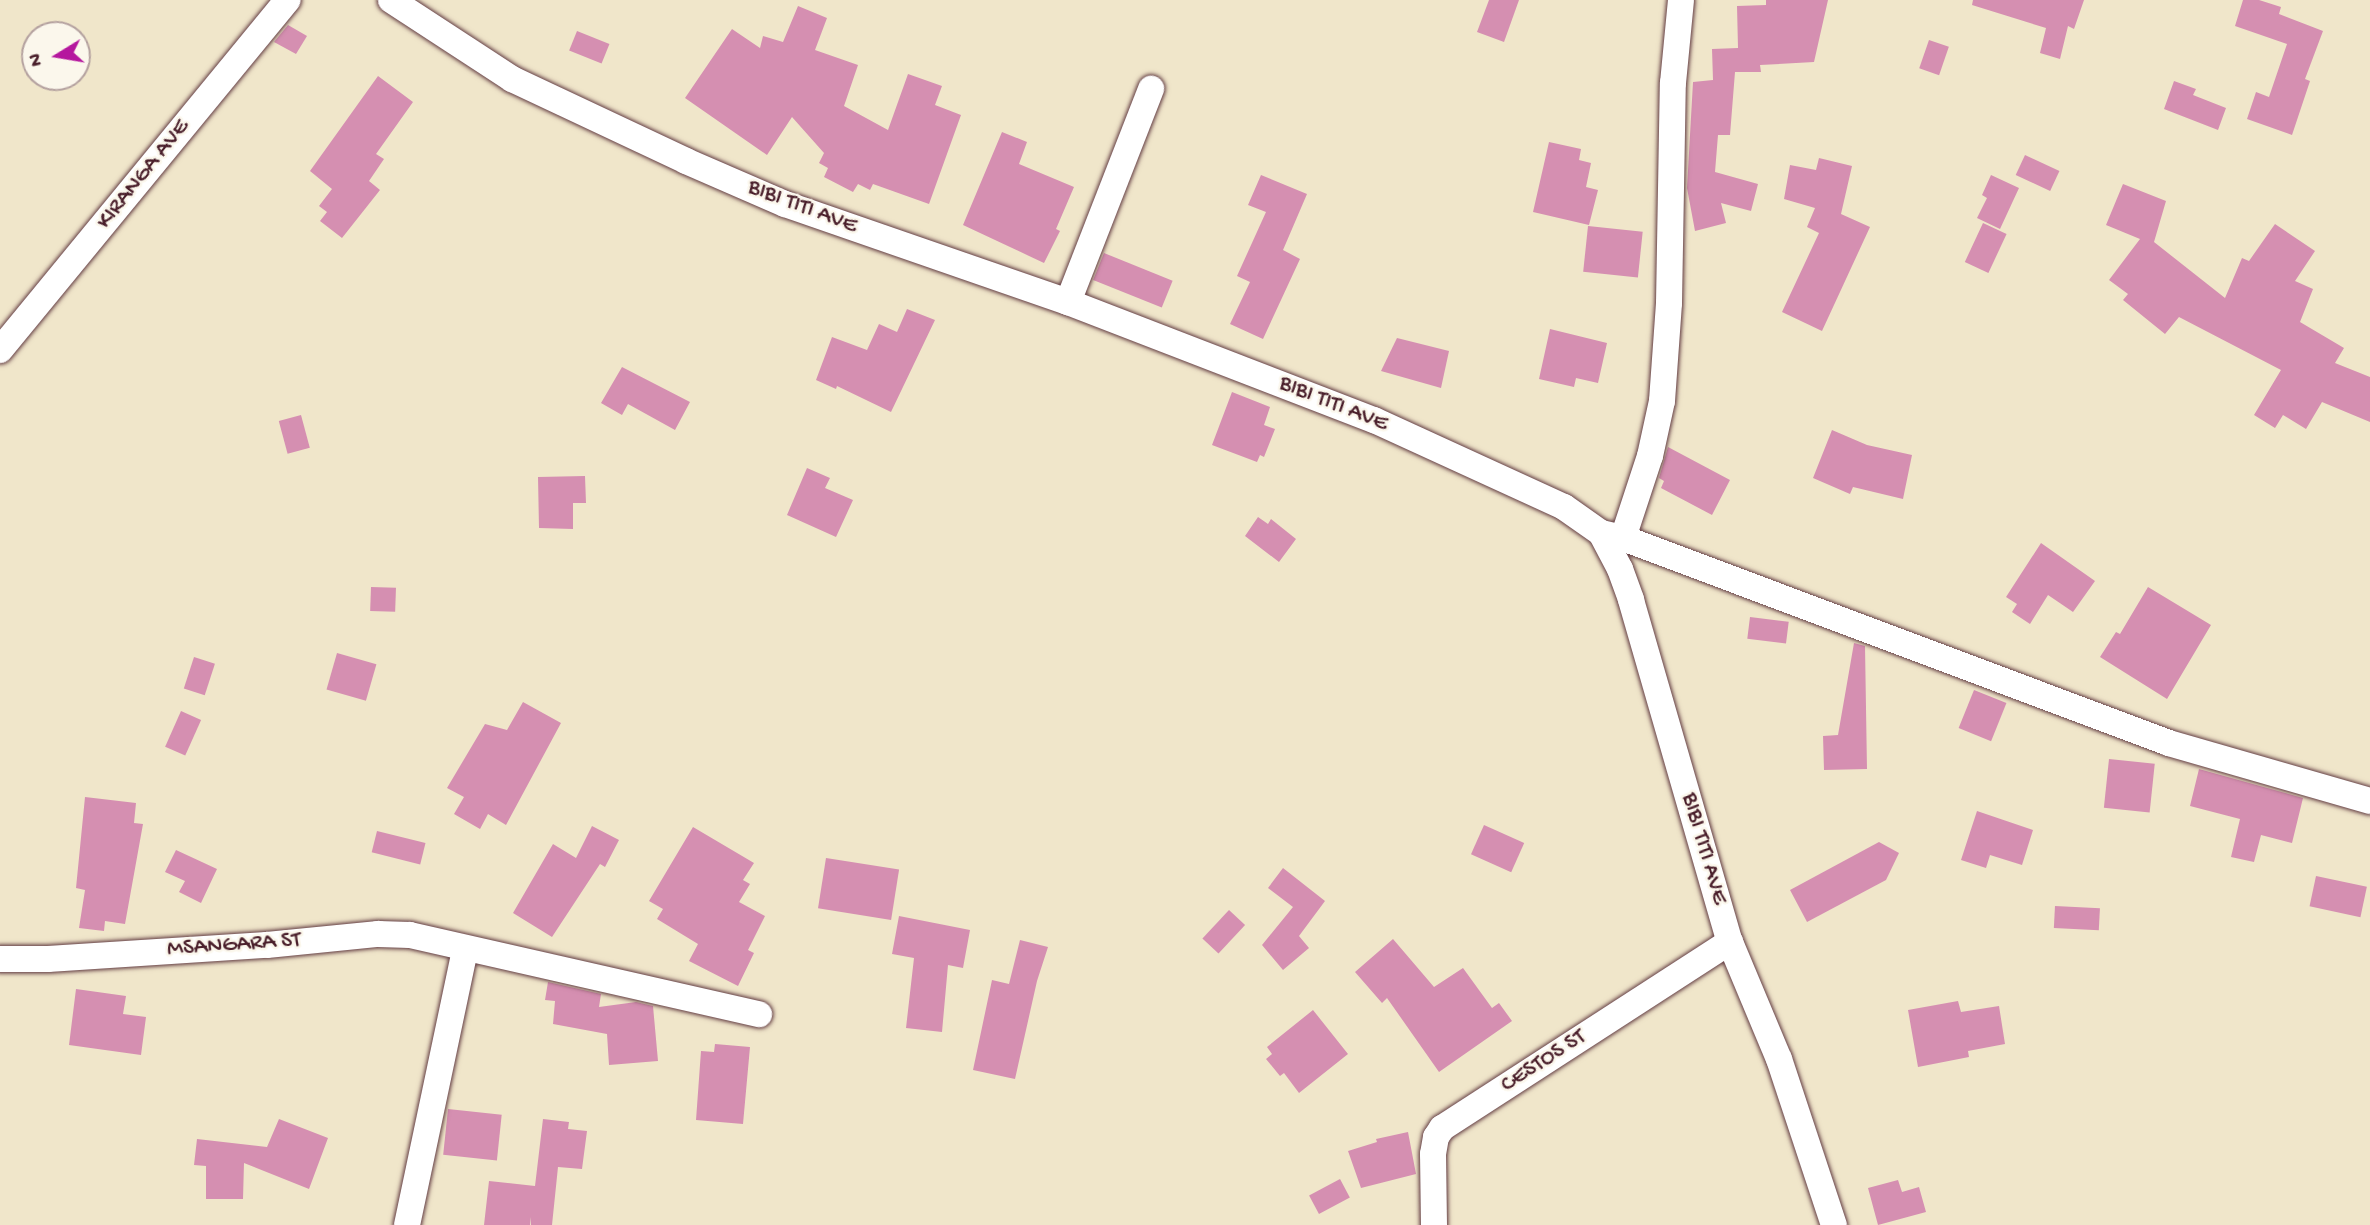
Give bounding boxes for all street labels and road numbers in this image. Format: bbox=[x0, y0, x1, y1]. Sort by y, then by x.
street label: KIRANGA AVE bbox=[91, 115, 197, 235]
street label: BIBI TITI AVE bbox=[743, 175, 861, 241]
street label: BIBI TITI AVE bbox=[1275, 371, 1391, 439]
street label: BIBI TITI AVE bbox=[1674, 790, 1732, 908]
street label: MSANGARA ST bbox=[166, 928, 302, 964]
street label: CESTOS ST bbox=[1496, 1024, 1592, 1100]

